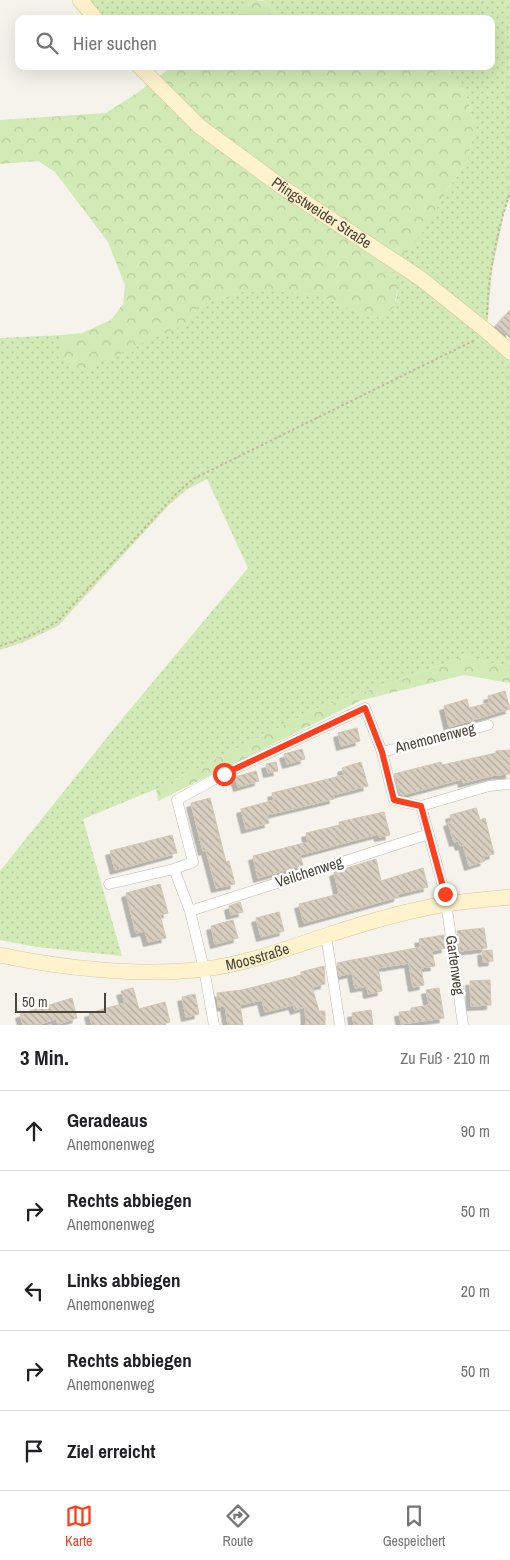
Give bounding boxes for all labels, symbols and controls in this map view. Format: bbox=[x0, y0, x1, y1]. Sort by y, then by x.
search box bbox=[15, 15, 495, 70]
icon: search bbox=[33, 29, 61, 57]
text: Hier suchen bbox=[73, 30, 157, 56]
street label: Pfingstweider Straße bbox=[267, 172, 376, 253]
street label: Anemonenweg bbox=[392, 717, 477, 758]
route start bbox=[213, 763, 236, 786]
street label: Veilchenweg bbox=[272, 851, 345, 892]
route end bbox=[434, 883, 457, 906]
street label: Gartenweg bbox=[441, 934, 470, 996]
street label: Moosstraße bbox=[224, 938, 292, 975]
scale bar bbox=[15, 990, 106, 1013]
text: 50 m bbox=[22, 993, 48, 1011]
text: 3 Min. bbox=[20, 1043, 69, 1072]
text: Zu Fuß · 210 m bbox=[400, 1047, 490, 1069]
text: Geradeaus bbox=[67, 1107, 148, 1133]
icon: ahead bbox=[20, 1117, 48, 1145]
text: 90 m bbox=[461, 1120, 490, 1142]
text: Anemonenweg bbox=[67, 1133, 155, 1155]
text: Rechts abbiegen bbox=[67, 1187, 192, 1213]
icon: right bbox=[20, 1197, 48, 1225]
text: 50 m bbox=[461, 1200, 490, 1222]
text: Anemonenweg bbox=[67, 1213, 155, 1235]
text: Links abbiegen bbox=[67, 1267, 180, 1293]
icon: left bbox=[20, 1277, 48, 1305]
text: 20 m bbox=[461, 1280, 490, 1302]
text: Anemonenweg bbox=[67, 1293, 155, 1315]
text: Rechts abbiegen bbox=[67, 1347, 192, 1373]
icon: right bbox=[20, 1357, 48, 1385]
text: 50 m bbox=[461, 1360, 490, 1382]
text: Anemonenweg bbox=[67, 1373, 155, 1395]
icon: arrive bbox=[20, 1437, 48, 1465]
text: Ziel erreicht bbox=[67, 1438, 155, 1464]
tab: Karte bbox=[65, 1502, 93, 1550]
tab: Route bbox=[222, 1502, 253, 1550]
tab: Gespeichert bbox=[383, 1502, 445, 1550]

